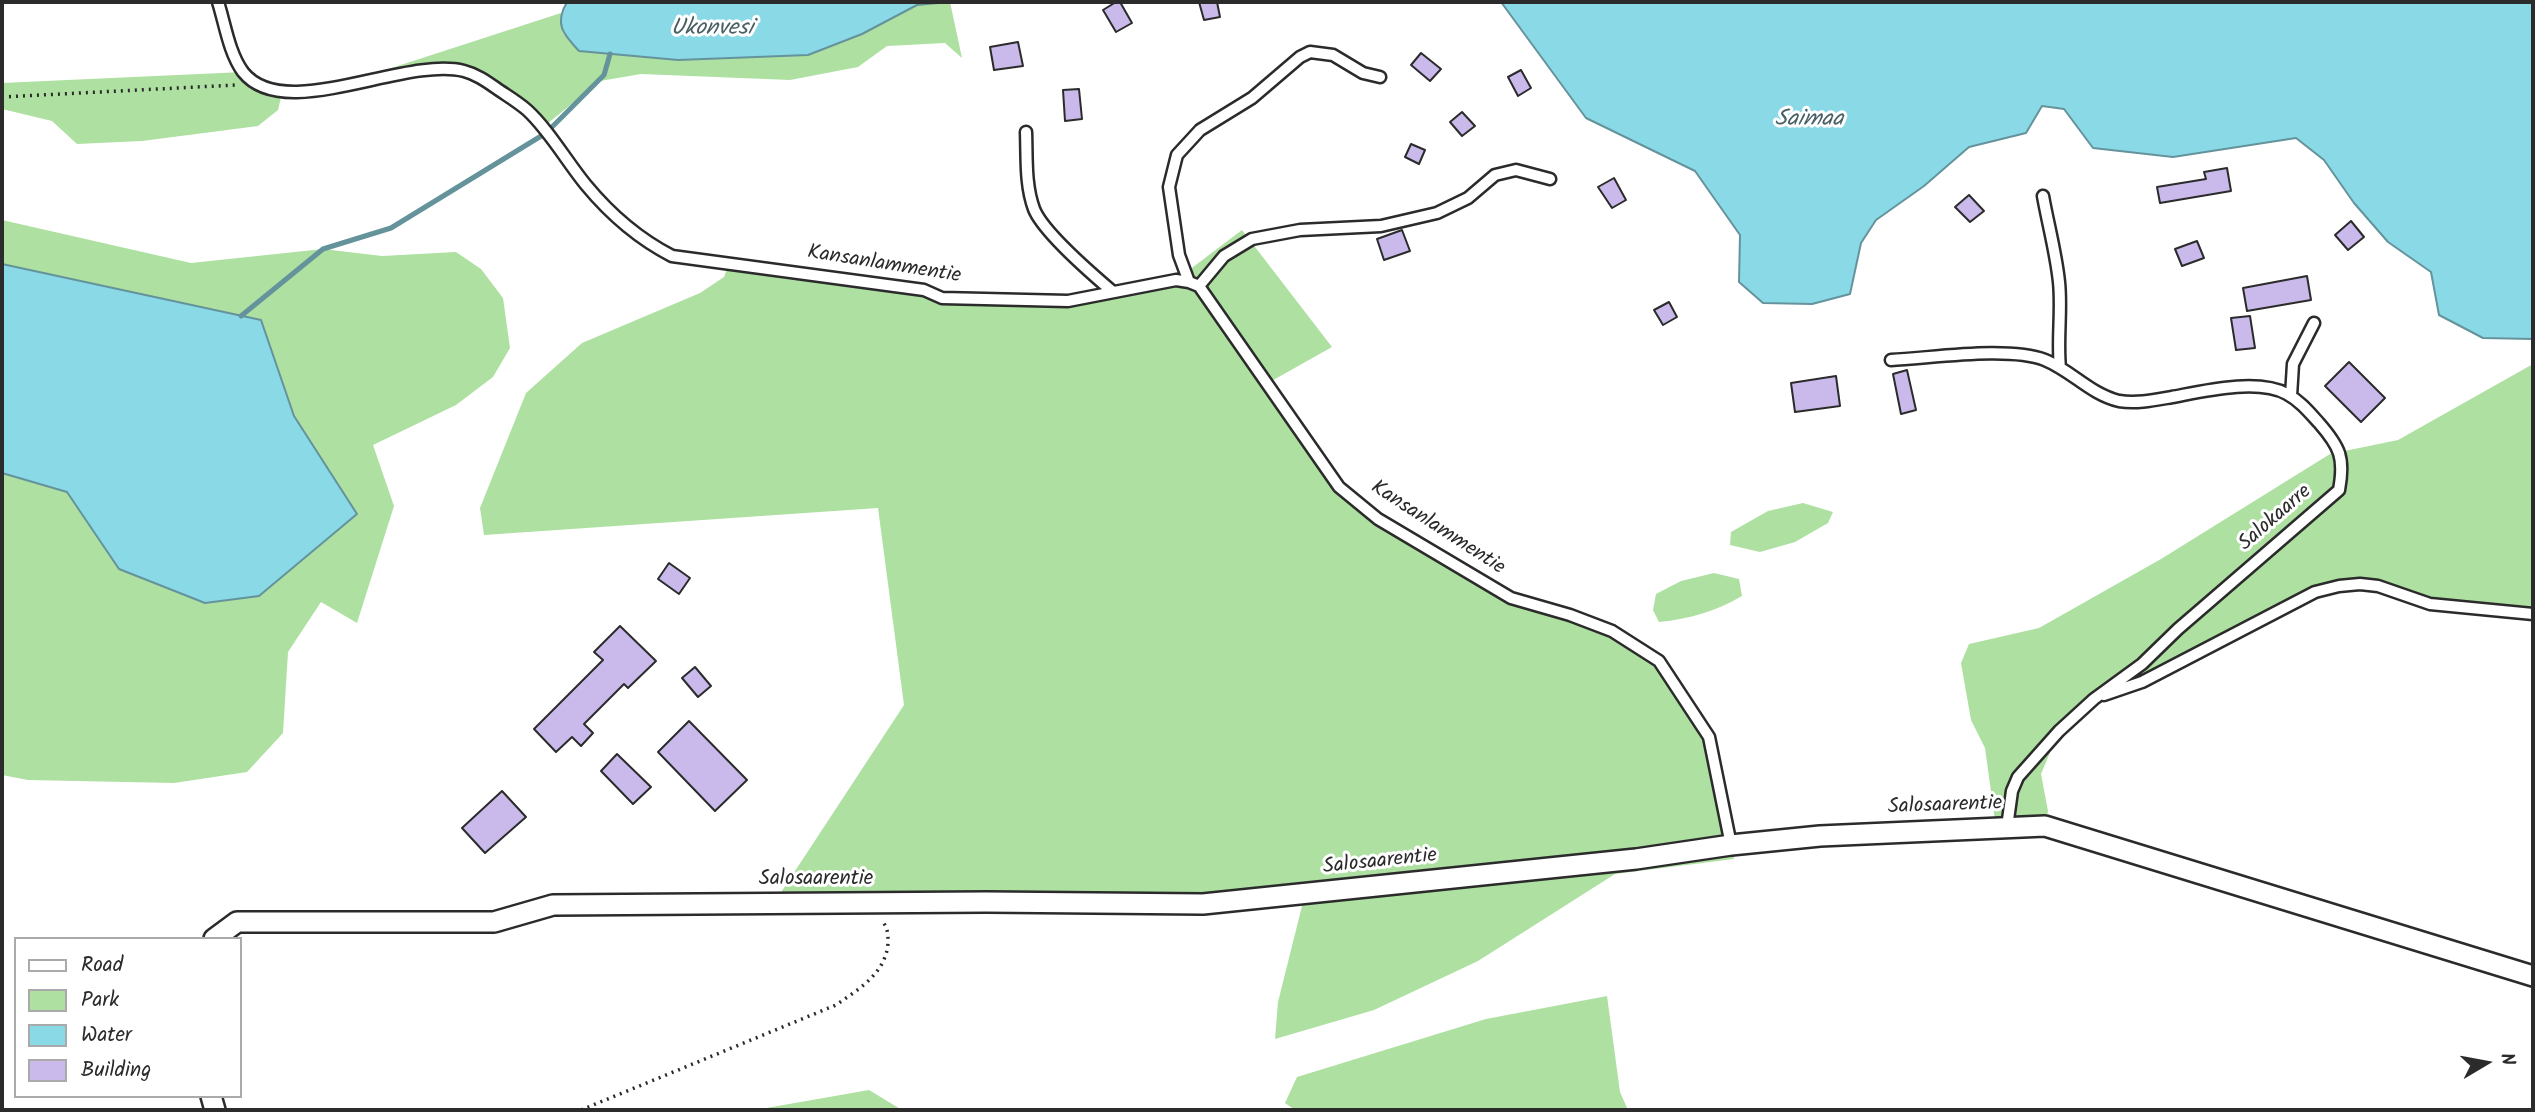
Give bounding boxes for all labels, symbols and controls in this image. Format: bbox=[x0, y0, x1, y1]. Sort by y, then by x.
water label: Ukonvesi bbox=[671, 16, 753, 44]
water label: Saimaa bbox=[1775, 107, 1843, 135]
street label: Kansanlammentie bbox=[805, 241, 963, 291]
street label: Kansanlammentie bbox=[1365, 476, 1509, 582]
street label: Salokaarre bbox=[2234, 480, 2318, 558]
street label: Salosaarentie bbox=[1887, 792, 2003, 822]
street label: Salosaarentie bbox=[1322, 844, 1438, 882]
street label: Salosaarentie bbox=[759, 867, 873, 893]
legend bbox=[14, 937, 242, 1098]
text: Road bbox=[81, 949, 123, 982]
text: Park bbox=[81, 984, 119, 1017]
text: Water bbox=[81, 1019, 132, 1052]
north arrow bbox=[2451, 1028, 2521, 1098]
text: N bbox=[2491, 1051, 2522, 1068]
text: Building bbox=[81, 1054, 151, 1087]

